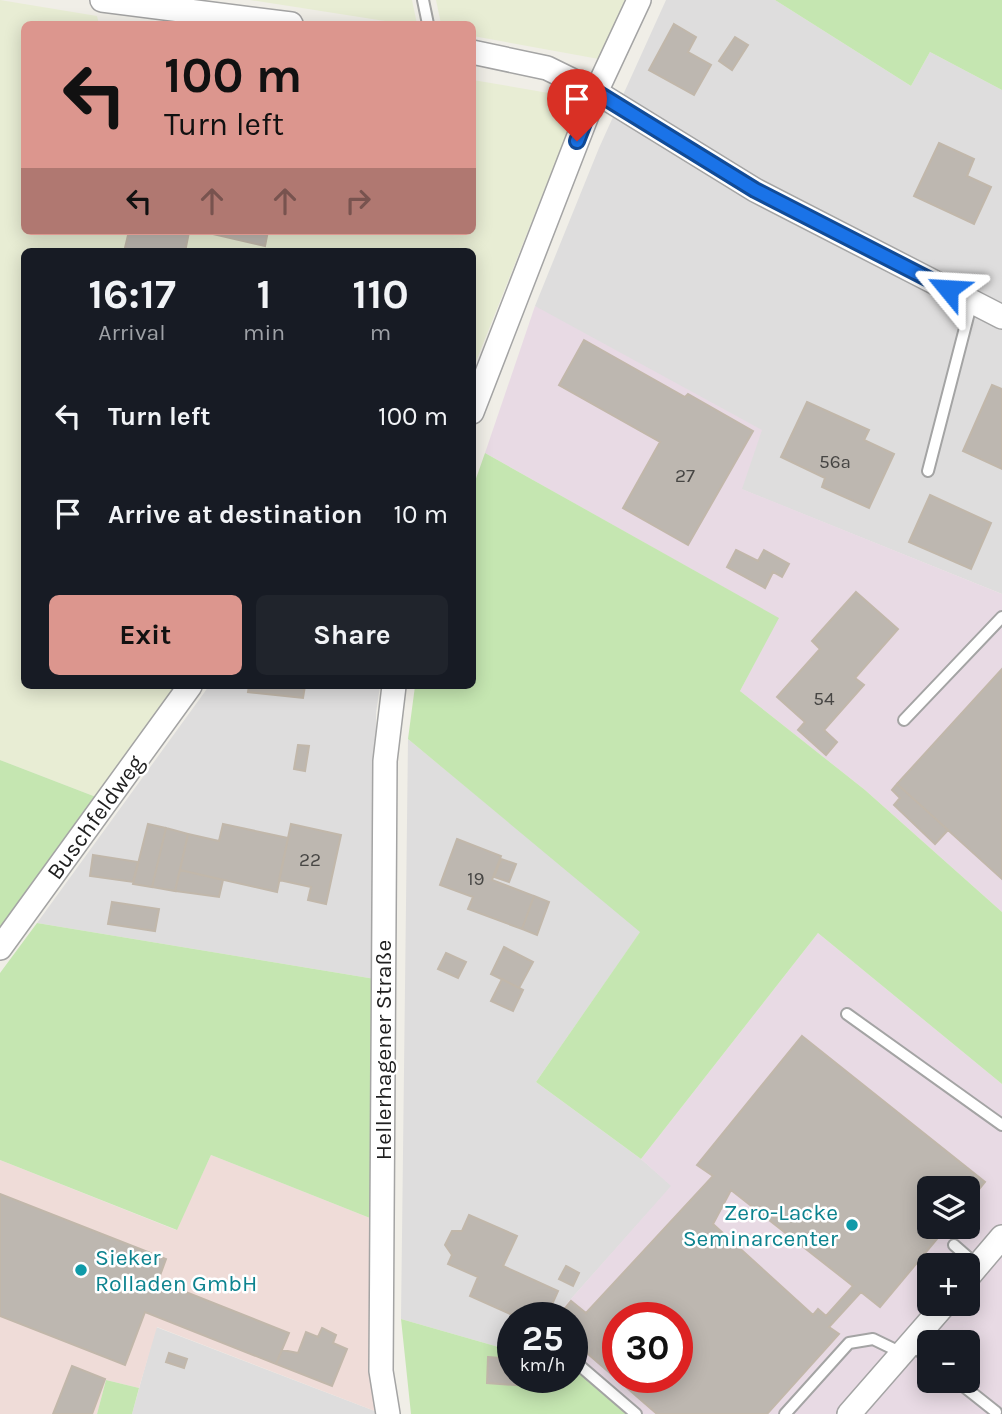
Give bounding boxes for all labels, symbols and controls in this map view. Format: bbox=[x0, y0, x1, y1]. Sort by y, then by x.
text: 100 m bbox=[164, 47, 302, 104]
icon: left bbox=[49, 49, 140, 140]
pin bbox=[547, 69, 607, 141]
icon: arrive bbox=[558, 80, 596, 118]
text: Turn left bbox=[164, 106, 284, 143]
icon: left bbox=[120, 182, 158, 220]
icon: ahead bbox=[193, 182, 231, 220]
icon: ahead bbox=[266, 182, 304, 220]
icon: right bbox=[339, 182, 377, 220]
position arrow bbox=[911, 252, 985, 326]
text: 16:17 bbox=[88, 269, 176, 319]
text: 1 bbox=[257, 269, 272, 319]
text: 110 bbox=[352, 269, 409, 319]
text: Arrival bbox=[98, 319, 166, 346]
text: min bbox=[243, 319, 285, 346]
text: m bbox=[370, 319, 391, 346]
icon: left bbox=[49, 397, 87, 435]
text: Turn left bbox=[108, 401, 210, 432]
text: 100 m bbox=[378, 401, 448, 432]
house number: 56a bbox=[819, 451, 851, 473]
house number: 27 bbox=[675, 465, 695, 487]
icon: arrive bbox=[49, 495, 87, 533]
text: Arrive at destination bbox=[108, 499, 362, 530]
text: 10 m bbox=[393, 499, 448, 530]
button: Exit bbox=[49, 595, 242, 675]
button: Share bbox=[256, 595, 448, 675]
house number: 54 bbox=[813, 688, 835, 710]
street label: Buschfeldweg bbox=[41, 750, 150, 885]
house number: 22 bbox=[299, 849, 321, 871]
house number: 19 bbox=[467, 868, 485, 890]
street label: Hellerhagener Straße bbox=[370, 940, 397, 1160]
map controls bbox=[917, 1176, 980, 1393]
button: layers bbox=[917, 1176, 980, 1239]
place label: Zero-Lacke Seminarcenter bbox=[683, 1199, 839, 1252]
marker: Zero-Lacke Seminarcenter bbox=[844, 1217, 860, 1233]
place label: Sieker Rolladen GmbH bbox=[95, 1244, 257, 1297]
button: + bbox=[917, 1253, 980, 1316]
marker: Sieker Rolladen GmbH bbox=[73, 1262, 89, 1278]
speed limit sign: 30 bbox=[602, 1302, 693, 1393]
text: 25 bbox=[522, 1318, 563, 1359]
button: − bbox=[917, 1330, 980, 1393]
text: km/h bbox=[520, 1354, 565, 1376]

